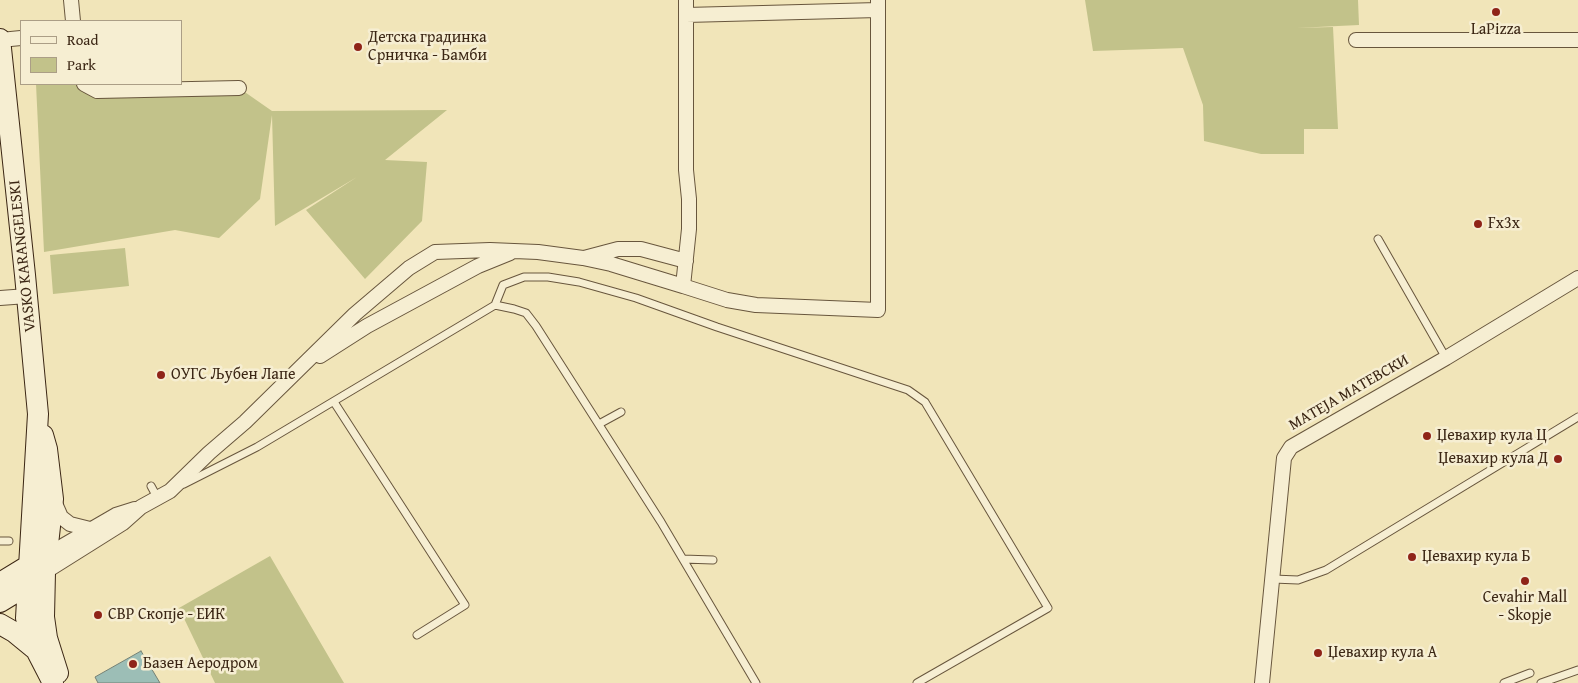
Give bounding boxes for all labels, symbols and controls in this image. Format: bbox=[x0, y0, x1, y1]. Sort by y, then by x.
marker: LaPizza bbox=[1490, 6, 1502, 18]
legend bbox=[20, 20, 182, 85]
place label: LaPizza bbox=[1471, 20, 1521, 40]
place label: Детска градинка Срничка - Бамби bbox=[368, 28, 487, 66]
text: Road bbox=[67, 29, 98, 50]
marker: Детска градинка Срничка - Бамби bbox=[352, 41, 364, 53]
text: Park bbox=[67, 54, 96, 75]
street label: VASKO KARANGELESKI bbox=[5, 179, 41, 333]
place label: Fx3x bbox=[1488, 214, 1520, 234]
marker: Fx3x bbox=[1472, 218, 1484, 230]
street label: МАТЕЈА МАТЕВСКИ bbox=[1286, 351, 1412, 435]
place label: ОУГС Љубен Лапе bbox=[171, 365, 296, 385]
marker: ОУГС Љубен Лапе bbox=[155, 369, 167, 381]
place label: Џевахир кула Ц bbox=[1437, 426, 1547, 446]
marker: Џевахир кула Ц bbox=[1421, 430, 1433, 442]
place label: Џевахир кула Д bbox=[1438, 449, 1548, 469]
marker: Џевахир кула Д bbox=[1552, 453, 1564, 465]
place label: Џевахир кула Б bbox=[1422, 547, 1531, 567]
marker: Џевахир кула Б bbox=[1406, 551, 1418, 563]
marker: Cevahir Mall - Skopje bbox=[1519, 575, 1531, 587]
place label: Cevahir Mall - Skopje bbox=[1483, 588, 1567, 626]
place label: СВР Скопје - ЕИК bbox=[108, 605, 225, 625]
marker: СВР Скопје - ЕИК bbox=[92, 609, 104, 621]
place label: Џевахир кула А bbox=[1328, 643, 1437, 663]
marker: Џевахир кула А bbox=[1312, 647, 1324, 659]
place label: Базен Аеродром bbox=[143, 654, 258, 674]
marker: Базен Аеродром bbox=[127, 658, 139, 670]

